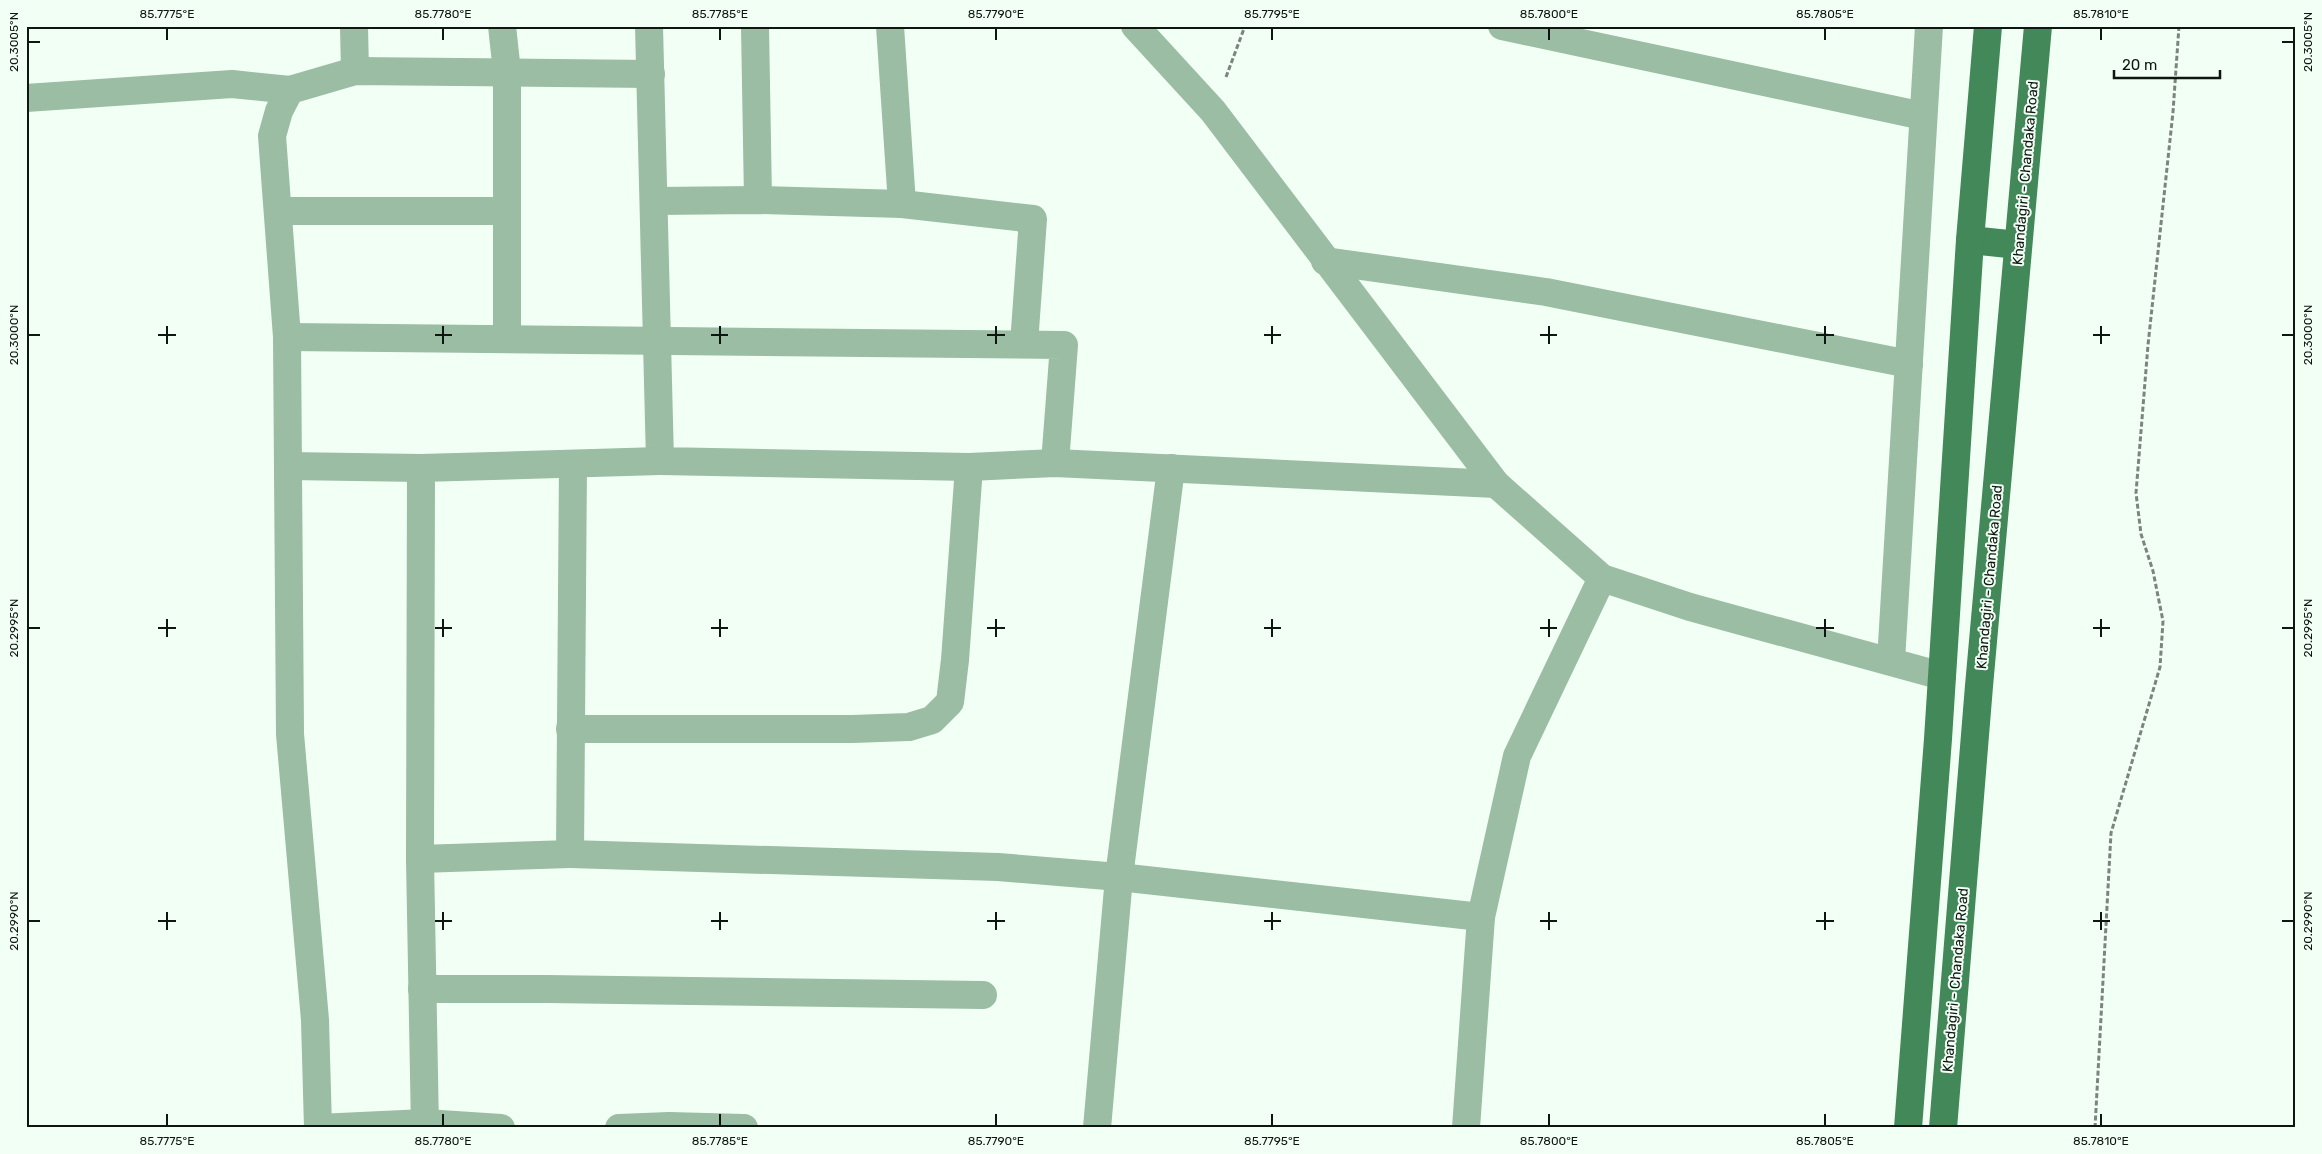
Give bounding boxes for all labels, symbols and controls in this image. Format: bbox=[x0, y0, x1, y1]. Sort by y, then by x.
text: 85.7775°E bbox=[140, 7, 194, 21]
text: 85.7780°E bbox=[415, 7, 471, 21]
text: 85.7785°E bbox=[692, 7, 748, 21]
text: 85.7790°E bbox=[968, 7, 1024, 21]
text: 85.7795°E bbox=[1244, 7, 1300, 21]
text: 85.7800°E bbox=[1520, 7, 1578, 21]
text: 85.7805°E bbox=[1796, 7, 1854, 21]
text: 85.7810°E bbox=[2073, 7, 2129, 21]
text: 20.3005°N bbox=[7, 12, 21, 72]
text: 20.3005°N bbox=[2301, 12, 2315, 72]
scale bar bbox=[2114, 48, 2221, 80]
text: 20 m bbox=[2122, 56, 2157, 74]
street label: Khandagiri - Chandaka Road bbox=[2009, 80, 2042, 266]
text: 20.3000°N bbox=[7, 305, 21, 365]
text: 20.3000°N bbox=[2301, 305, 2315, 365]
street label: Khandagiri - Chandaka Road bbox=[1973, 484, 2006, 670]
text: 20.2995°N bbox=[7, 599, 21, 657]
text: 20.2995°N bbox=[2301, 599, 2315, 657]
street label: Khandagiri - Chandaka Road bbox=[1939, 887, 1972, 1073]
text: 20.2990°N bbox=[7, 891, 21, 951]
text: 20.2990°N bbox=[2301, 891, 2315, 951]
text: 85.7775°E bbox=[140, 1134, 194, 1148]
text: 85.7780°E bbox=[415, 1134, 471, 1148]
text: 85.7785°E bbox=[692, 1134, 748, 1148]
text: 85.7790°E bbox=[968, 1134, 1024, 1148]
text: 85.7795°E bbox=[1244, 1134, 1300, 1148]
text: 85.7800°E bbox=[1520, 1134, 1578, 1148]
text: 85.7805°E bbox=[1796, 1134, 1854, 1148]
text: 85.7810°E bbox=[2073, 1134, 2129, 1148]

